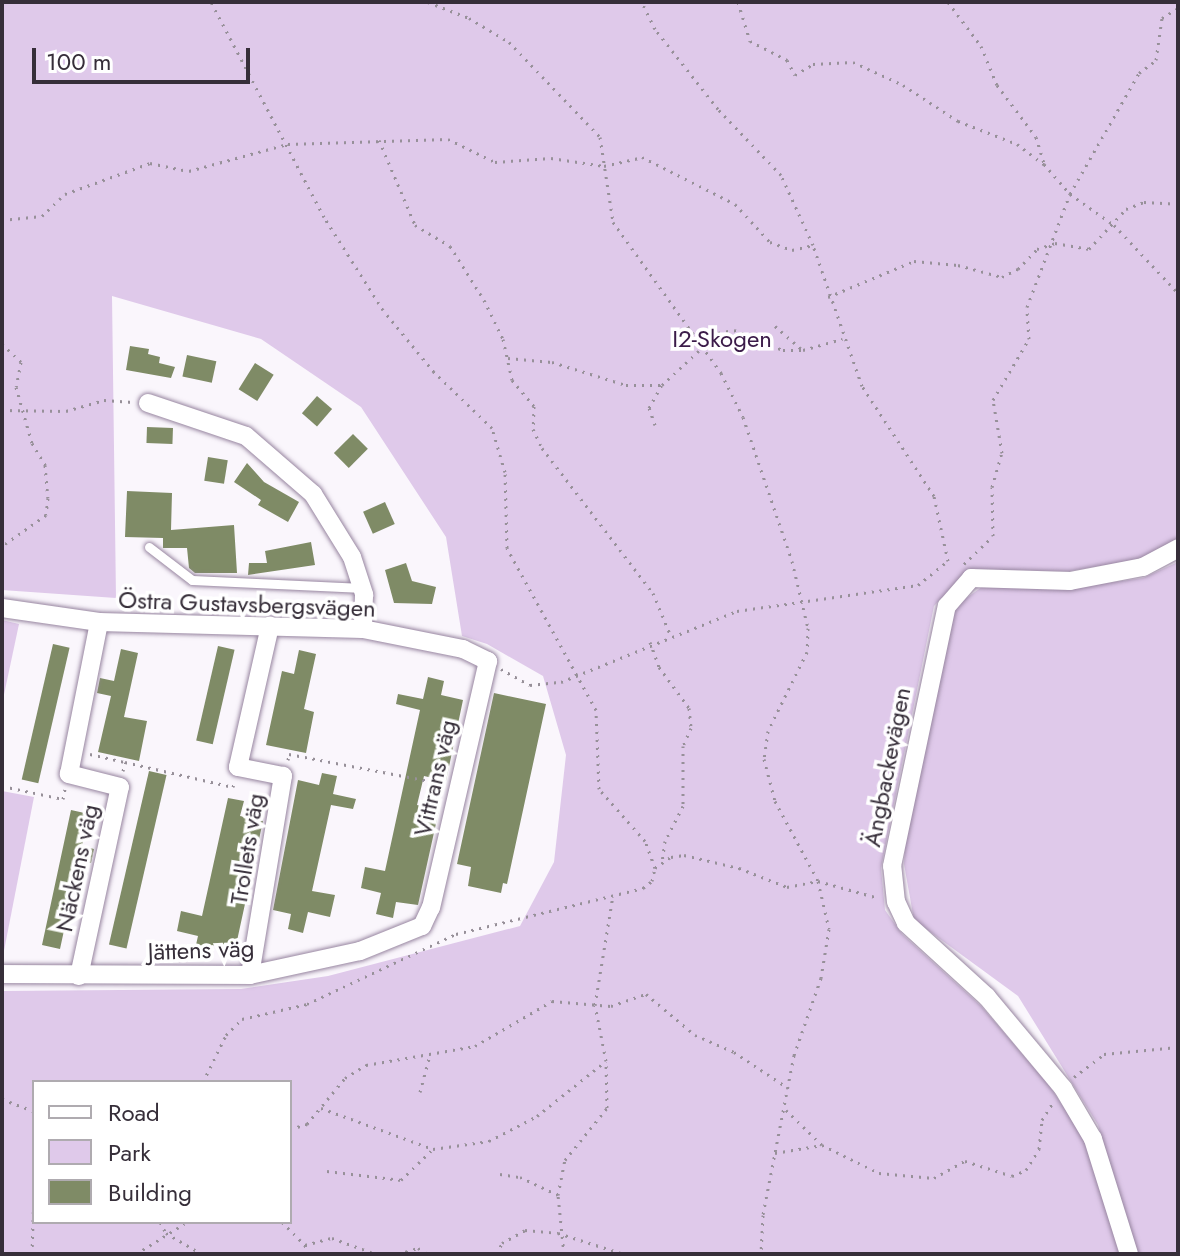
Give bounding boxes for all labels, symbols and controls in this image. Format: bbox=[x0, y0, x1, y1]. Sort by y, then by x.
scale bar bbox=[36, 32, 254, 82]
text: 100 m bbox=[46, 44, 112, 79]
park label: I2-Skogen bbox=[672, 325, 772, 353]
street label: Östra Gustavsbergsvägen bbox=[118, 585, 376, 623]
street label: Ängbackevägen bbox=[857, 685, 917, 849]
street label: Vittrans väg bbox=[408, 717, 462, 839]
street label: Trollets väg bbox=[224, 791, 270, 907]
street label: Näckens väg bbox=[49, 802, 105, 934]
street label: Jättens väg bbox=[147, 934, 255, 966]
legend bbox=[32, 1080, 292, 1224]
text: Road bbox=[108, 1095, 160, 1130]
text: Park bbox=[108, 1135, 151, 1170]
text: Building bbox=[108, 1175, 192, 1210]

